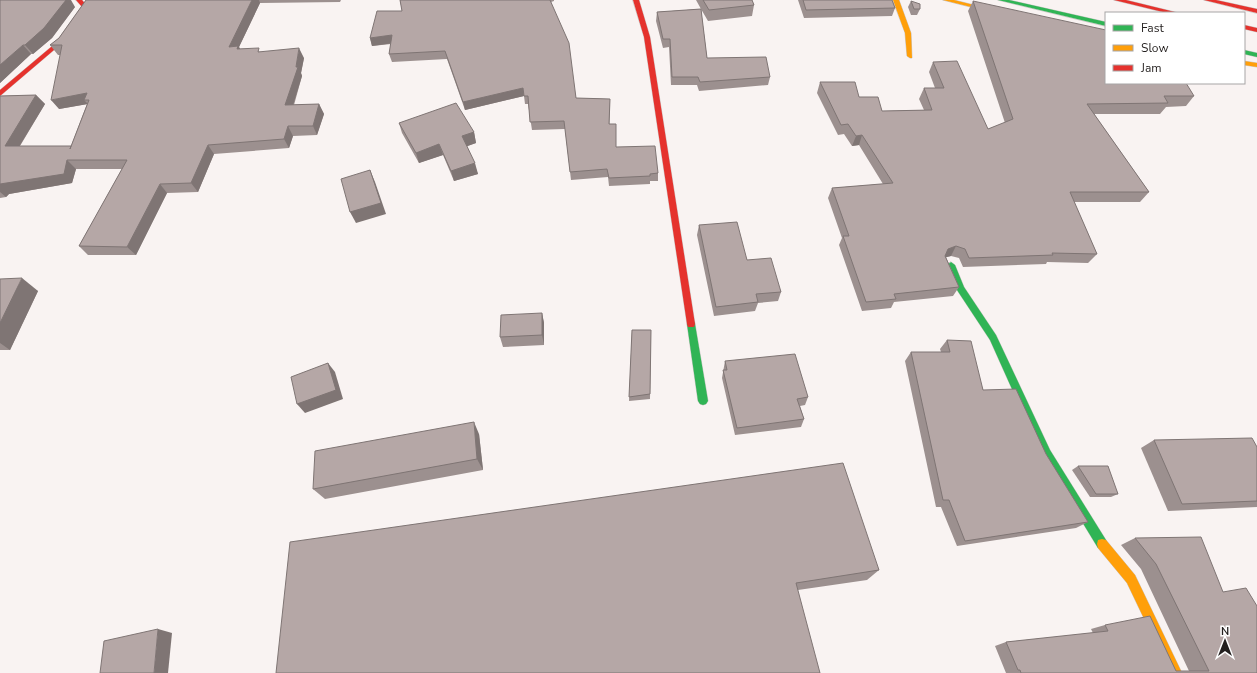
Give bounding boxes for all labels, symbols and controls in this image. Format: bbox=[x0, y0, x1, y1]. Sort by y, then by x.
legend bbox=[1105, 12, 1245, 84]
text: Fast bbox=[1141, 20, 1164, 36]
text: Slow bbox=[1141, 40, 1169, 56]
text: Jam bbox=[1140, 60, 1162, 76]
north arrow bbox=[1205, 621, 1245, 661]
text: N bbox=[1221, 624, 1229, 639]

